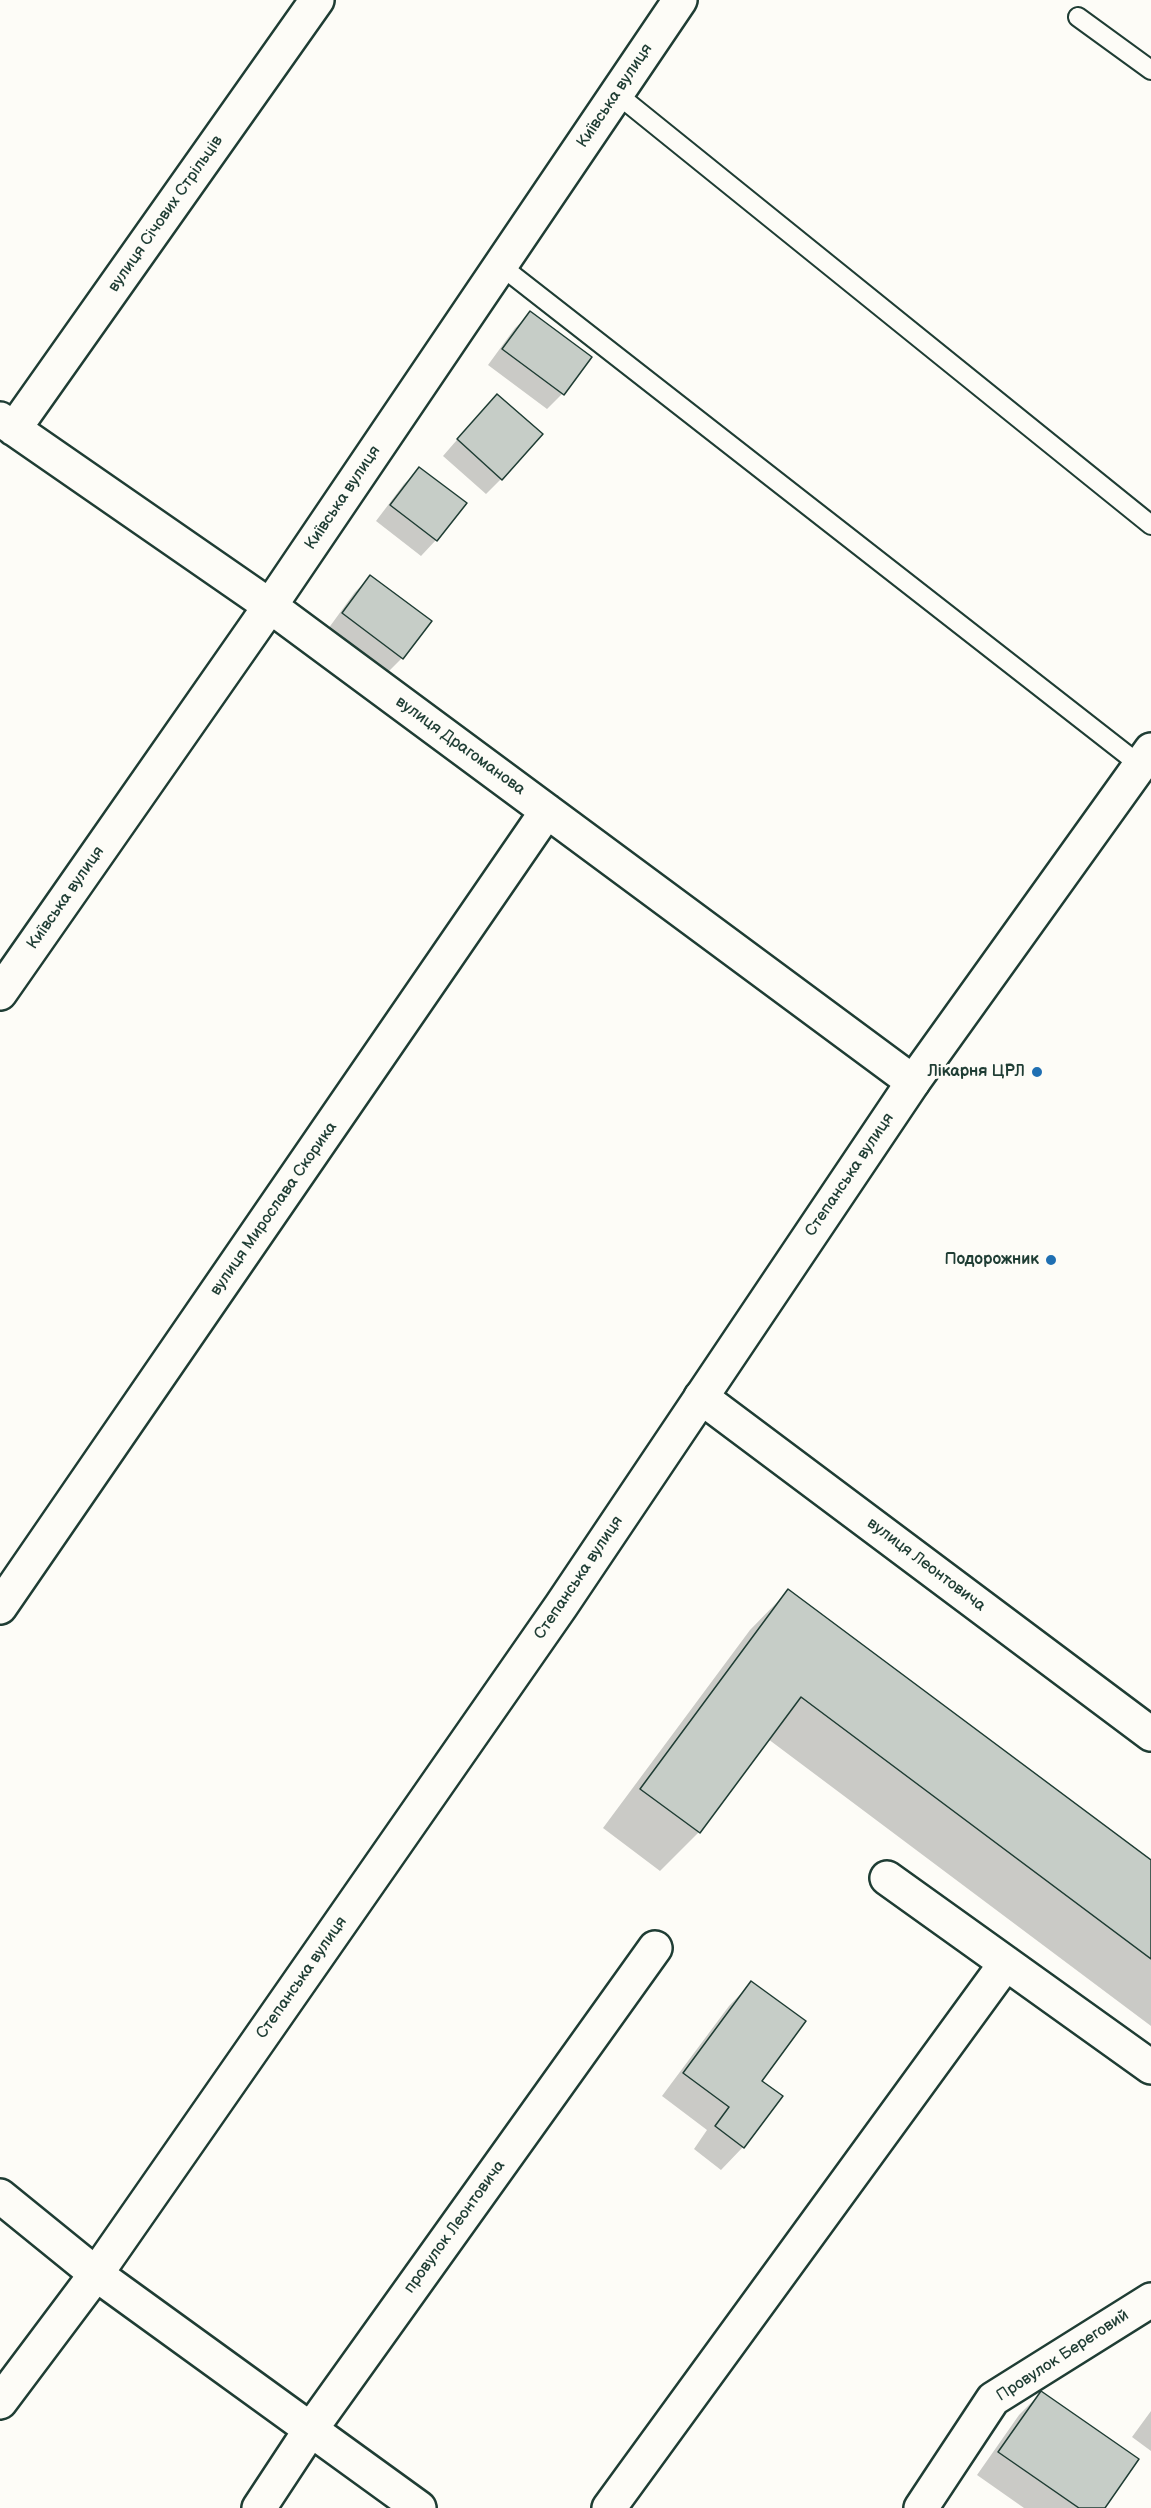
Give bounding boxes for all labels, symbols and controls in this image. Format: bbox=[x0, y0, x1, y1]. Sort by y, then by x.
street label: Київська вулиця bbox=[573, 40, 657, 152]
street label: вулиця Січових Стрільців bbox=[105, 132, 227, 296]
street label: Київська вулиця bbox=[301, 442, 385, 554]
street label: вулиця Драгоманова bbox=[391, 692, 529, 800]
street label: Київська вулиця bbox=[23, 843, 109, 953]
place label: Лікарня ЦРЛ bbox=[927, 1062, 1025, 1082]
marker: Лікарня ЦРЛ bbox=[1030, 1065, 1044, 1079]
street label: Степанська вулиця bbox=[802, 1110, 898, 1240]
street label: вулиця Мирослава Скорика bbox=[207, 1118, 341, 1300]
place label: Подорожник bbox=[944, 1250, 1039, 1270]
marker: Подорожник bbox=[1044, 1253, 1058, 1267]
street label: Степанська вулиця bbox=[531, 1513, 627, 1643]
street label: вулиця Леонтовича bbox=[863, 1514, 989, 1616]
street label: Степанська вулиця bbox=[253, 1913, 351, 2043]
street label: провулок Леонтовича bbox=[400, 2157, 510, 2297]
street label: Провулок Береговий bbox=[993, 2306, 1133, 2406]

